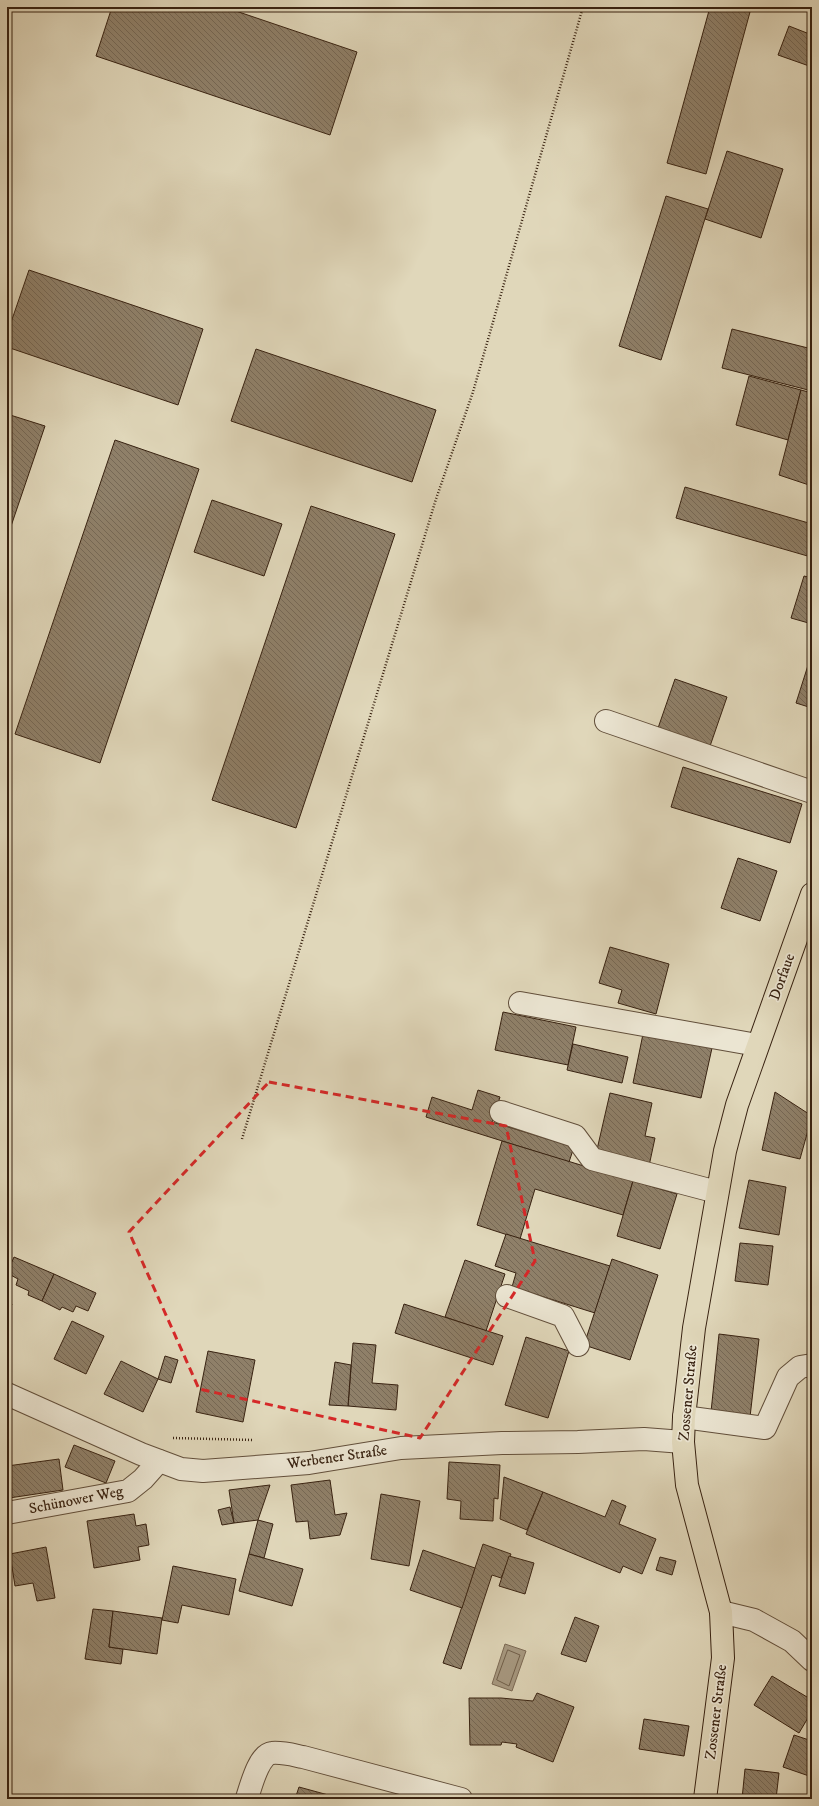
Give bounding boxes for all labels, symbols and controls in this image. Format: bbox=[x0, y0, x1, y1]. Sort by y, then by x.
street label: Dorfaue bbox=[765, 951, 799, 1003]
street label: Zossener Straße bbox=[674, 1344, 702, 1442]
street label: Werbener Straße bbox=[285, 1441, 388, 1474]
street label: Schünower Weg bbox=[27, 1481, 125, 1518]
street label: Zossener Straße bbox=[701, 1663, 731, 1761]

